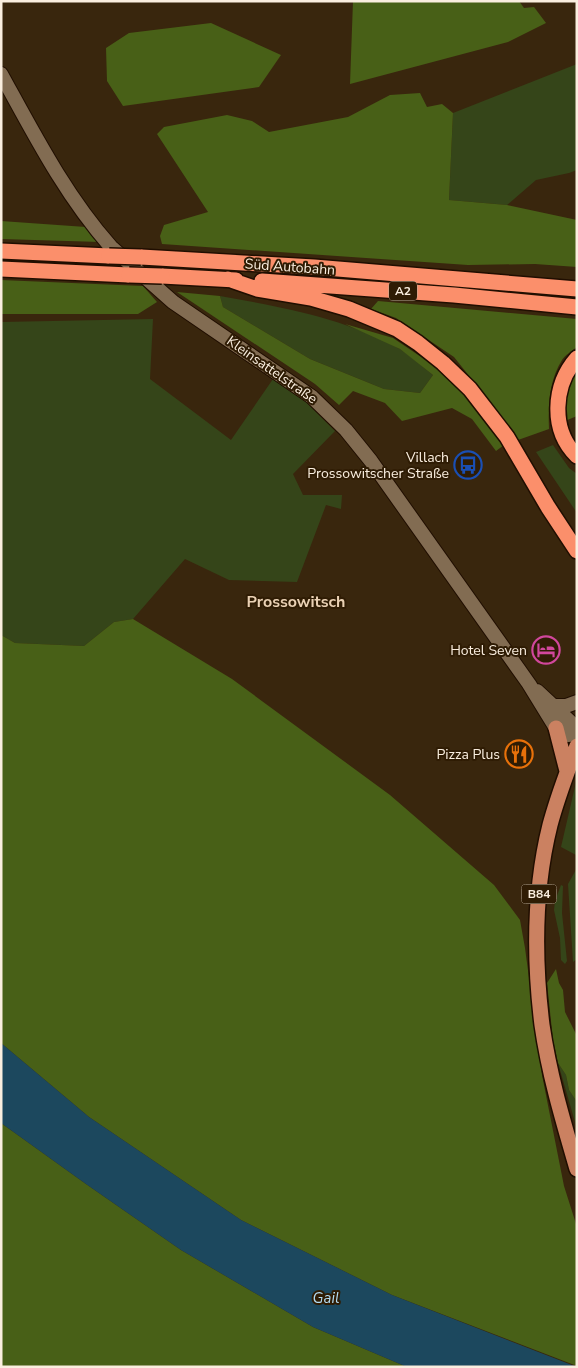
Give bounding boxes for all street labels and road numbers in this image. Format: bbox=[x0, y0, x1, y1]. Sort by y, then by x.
street label: Süd Autobahn bbox=[244, 254, 336, 280]
road number: A2 bbox=[389, 282, 417, 300]
street label: Kleinsattelstraße bbox=[223, 332, 321, 408]
road number: B84 bbox=[522, 884, 556, 904]

